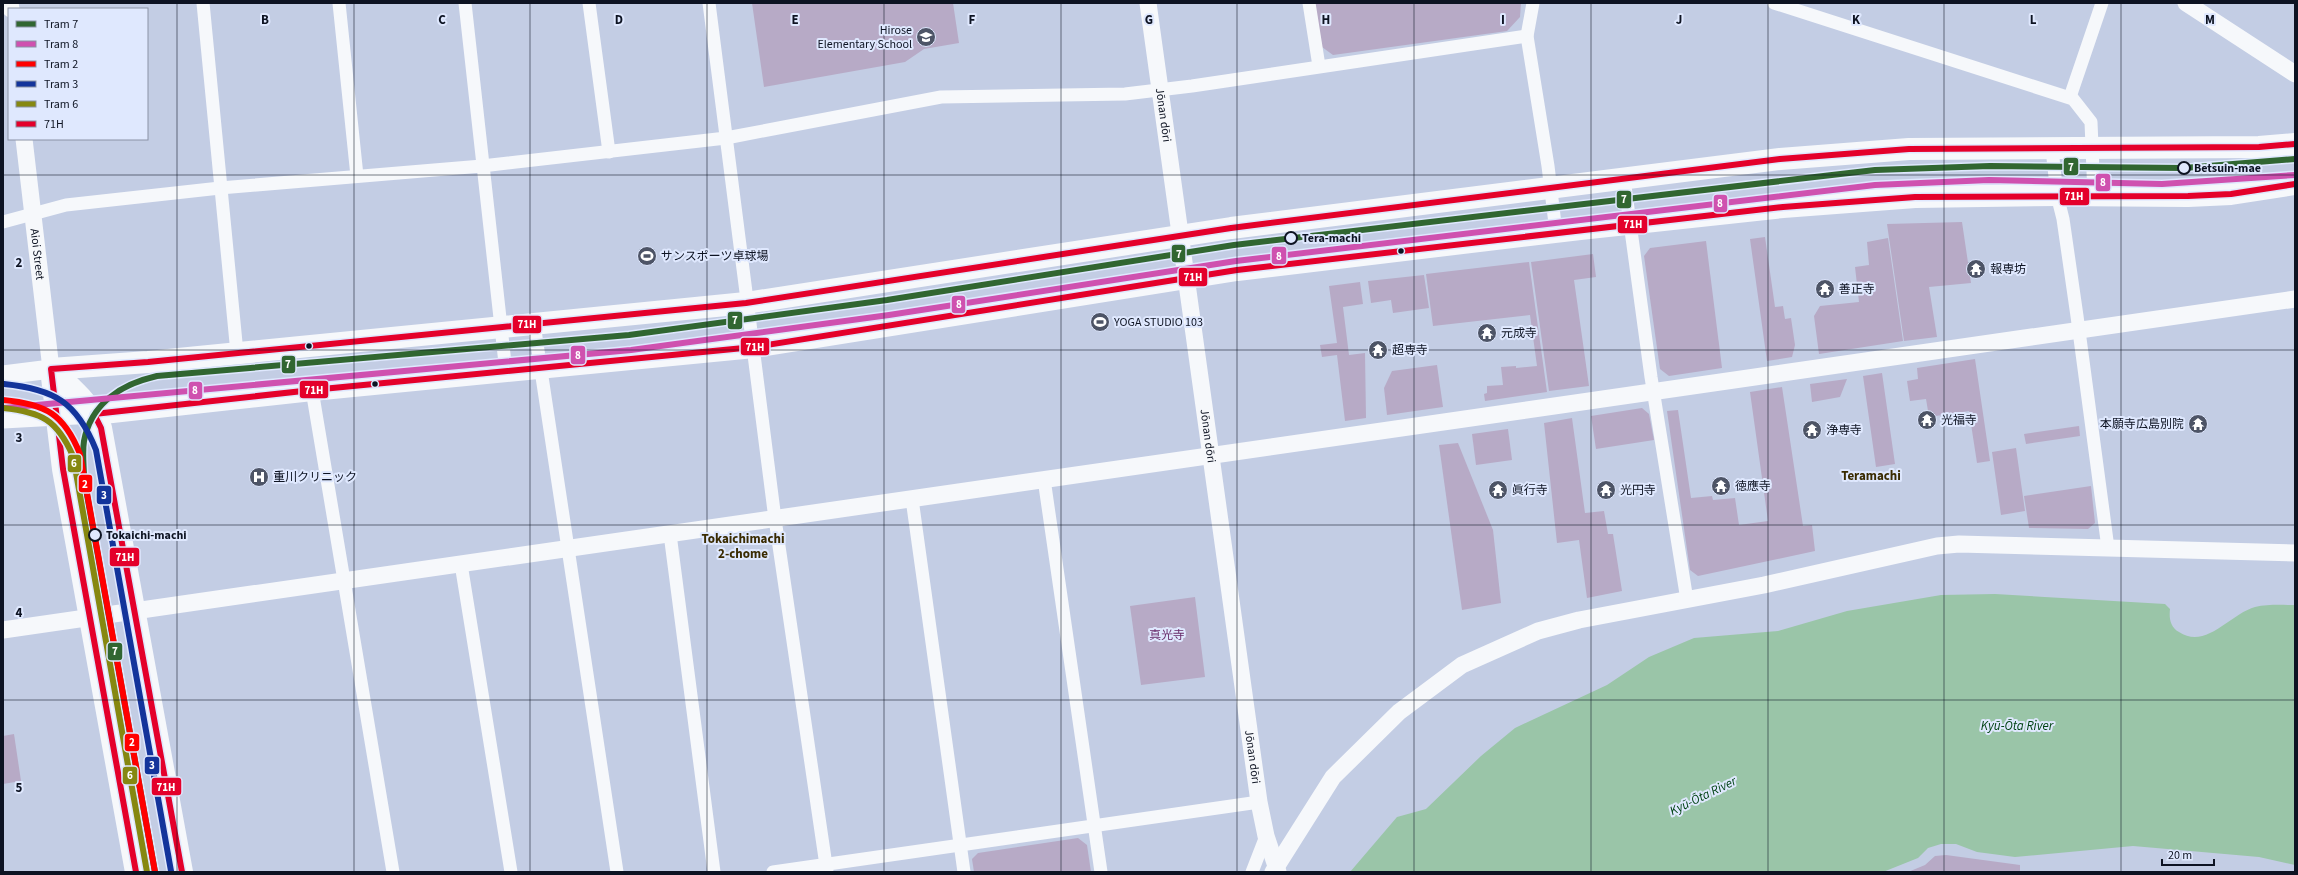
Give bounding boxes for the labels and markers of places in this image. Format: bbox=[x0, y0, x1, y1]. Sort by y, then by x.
place label: Hirose Elementary School bbox=[817, 22, 912, 53]
school or university icon: Hirose Elementary School bbox=[915, 26, 937, 48]
place label: Betsuin-mae bbox=[2194, 160, 2261, 177]
marker: Betsuin-mae bbox=[2177, 161, 2191, 175]
place label: Tera-machi bbox=[1302, 230, 1361, 247]
marker: Tera-machi bbox=[1284, 231, 1298, 245]
sports icon: サンスポーツ卓球場 bbox=[636, 245, 658, 267]
unlabelled marker bbox=[1396, 246, 1406, 256]
place label: サンスポーツ卓球場 bbox=[661, 248, 769, 265]
temple icon: 報専坊 bbox=[1965, 258, 1987, 280]
place label: 報専坊 bbox=[1990, 261, 2026, 278]
temple icon: 善正寺 bbox=[1814, 278, 1836, 300]
place label: 善正寺 bbox=[1839, 281, 1875, 298]
sports icon: YOGA STUDIO 103 bbox=[1089, 311, 1111, 333]
place label: YOGA STUDIO 103 bbox=[1113, 314, 1203, 331]
temple icon: 元成寺 bbox=[1476, 322, 1498, 344]
place label: 元成寺 bbox=[1501, 325, 1537, 342]
temple icon: 超専寺 bbox=[1367, 339, 1389, 361]
unlabelled marker bbox=[304, 341, 314, 351]
place label: 超専寺 bbox=[1392, 342, 1428, 359]
unlabelled marker bbox=[370, 379, 380, 389]
temple icon: 光福寺 bbox=[1916, 409, 1938, 431]
place label: 光福寺 bbox=[1941, 412, 1977, 429]
temple icon: 本願寺広島別院 bbox=[2187, 413, 2209, 435]
place label: 本願寺広島別院 bbox=[2100, 416, 2184, 433]
temple icon: 浄専寺 bbox=[1801, 419, 1823, 441]
place label: 浄専寺 bbox=[1826, 422, 1862, 439]
hospital icon: 重川クリニック bbox=[248, 466, 270, 488]
place label: 重川クリニック bbox=[273, 469, 357, 486]
temple icon: 徳應寺 bbox=[1710, 475, 1732, 497]
place label: 徳應寺 bbox=[1735, 478, 1771, 495]
temple icon: 眞行寺 bbox=[1487, 479, 1509, 501]
temple icon: 光円寺 bbox=[1595, 479, 1617, 501]
place label: 眞行寺 bbox=[1512, 482, 1548, 499]
place label: 光円寺 bbox=[1620, 482, 1656, 499]
place label: Tokaichi-machi bbox=[106, 527, 187, 544]
marker: Tokaichi-machi bbox=[88, 528, 102, 542]

